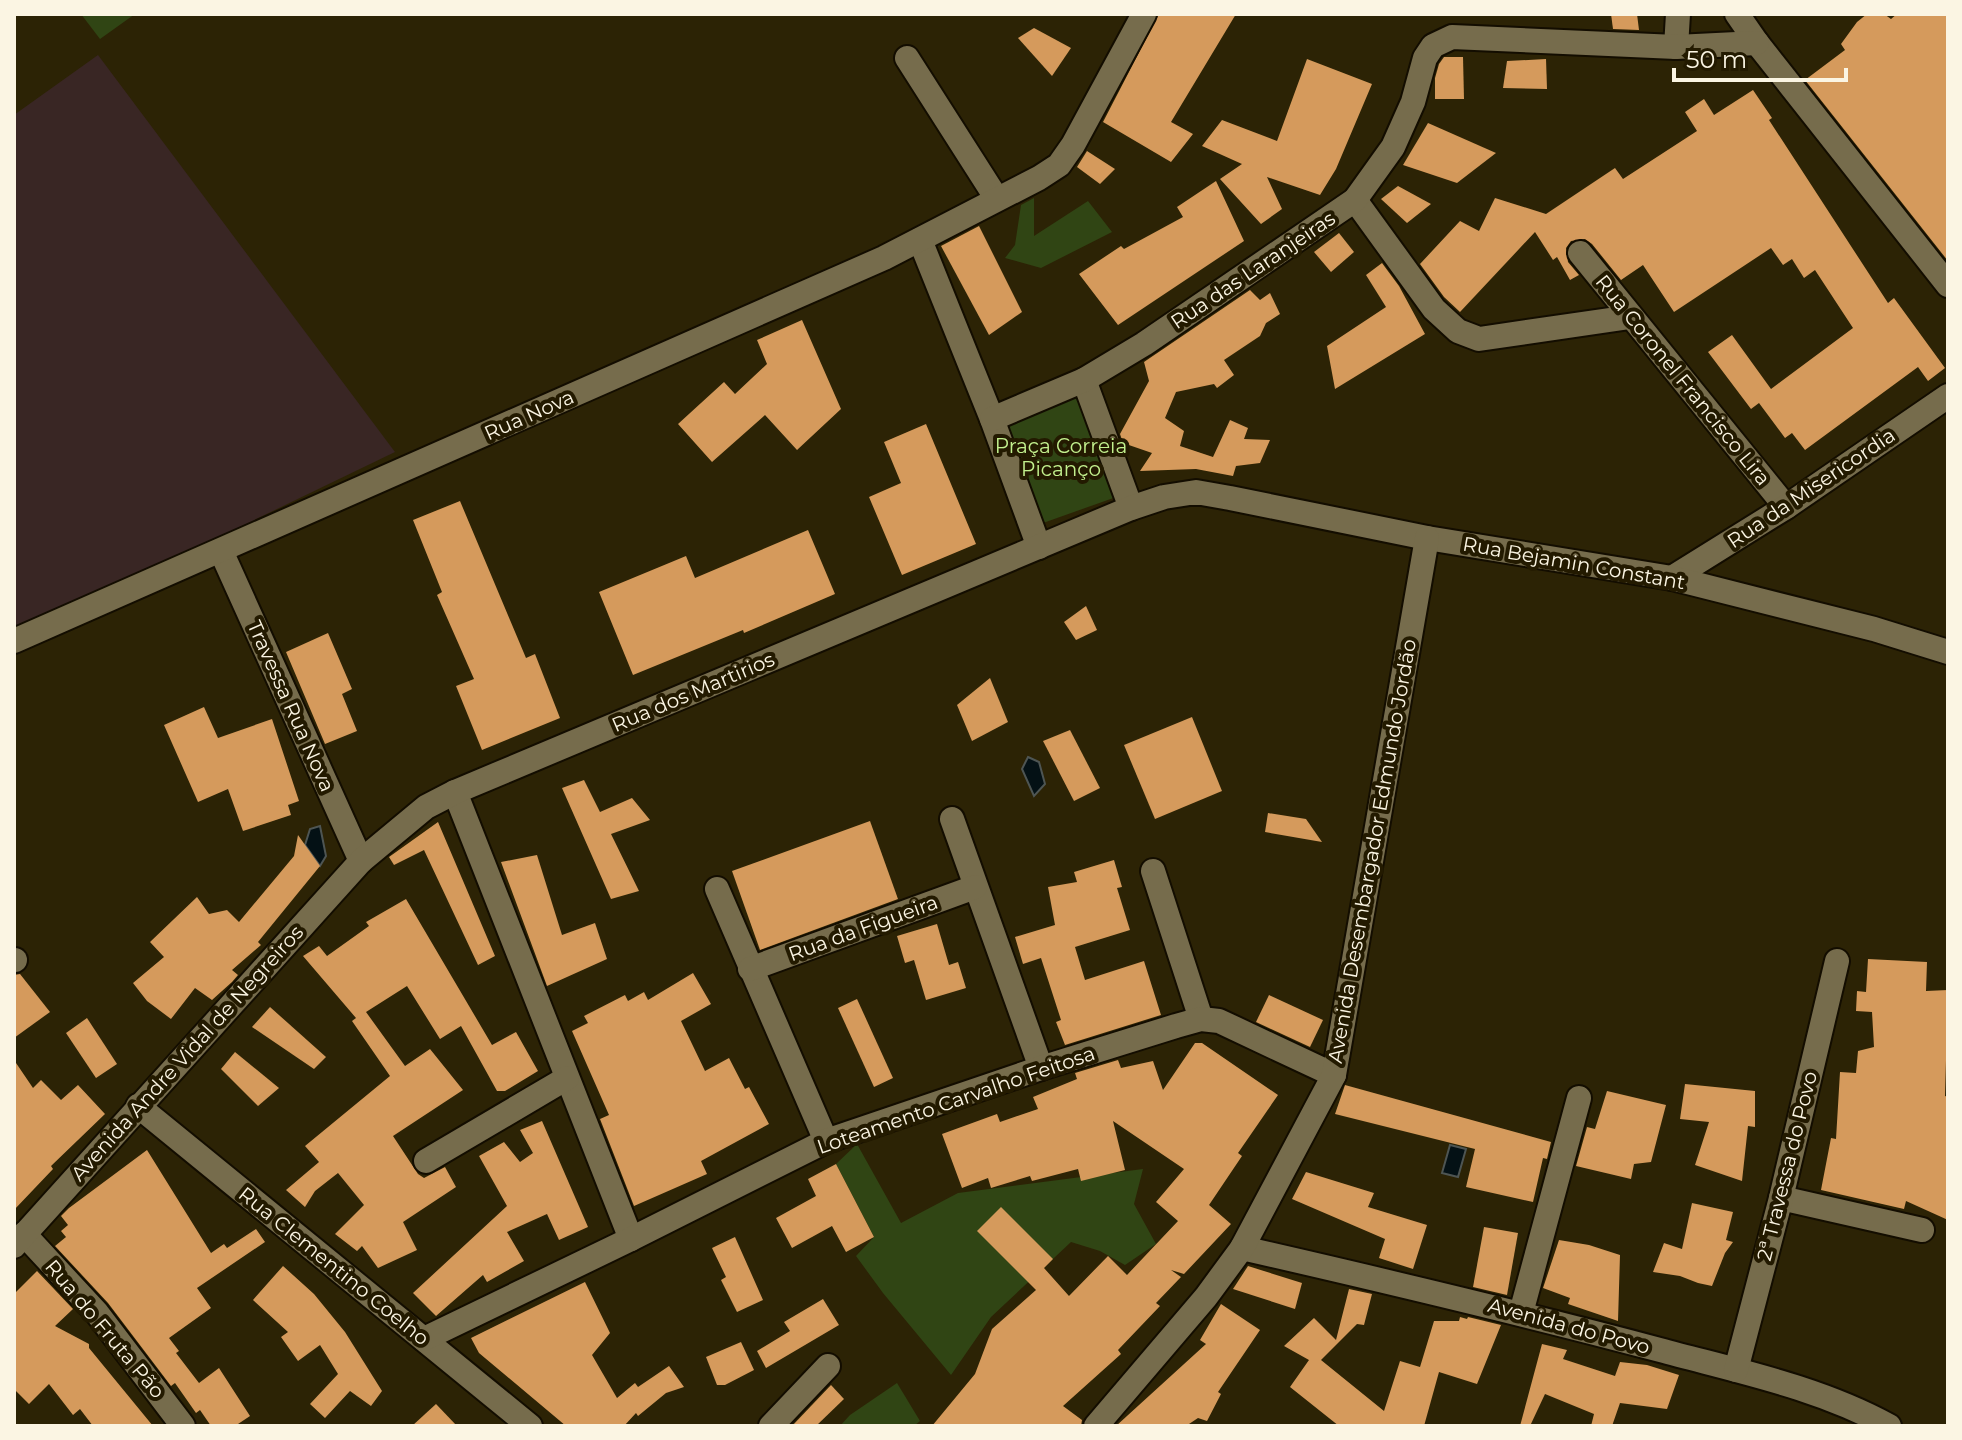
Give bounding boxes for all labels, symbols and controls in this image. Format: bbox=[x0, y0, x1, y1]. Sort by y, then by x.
scale bar bbox=[1674, 32, 1846, 82]
text: 50 m bbox=[1686, 45, 1747, 74]
street label: Rua das Laranjeiras bbox=[1166, 206, 1340, 334]
street label: Rua Coronel Francisco Lira bbox=[1591, 270, 1775, 490]
street label: Rua Nova bbox=[480, 385, 578, 445]
street label: Rua da Misericordia bbox=[1723, 423, 1899, 553]
park label: Praça Correia Picanço bbox=[995, 434, 1127, 481]
street label: Rua Bejamin Constant bbox=[1461, 532, 1687, 594]
street label: Travessa Rua Nova bbox=[242, 617, 340, 795]
street label: Avenida Desembargador Edmundo Jordão bbox=[1323, 637, 1421, 1065]
street label: Rua dos Martirios bbox=[608, 647, 778, 737]
street label: Rua da Figueira bbox=[785, 890, 941, 966]
street label: Avenida Andre Vidal de Negreiros bbox=[66, 920, 308, 1186]
street label: Loteamento Carvalho Feitosa bbox=[814, 1041, 1098, 1159]
street label: 2ª Travessa do Povo bbox=[1752, 1069, 1822, 1263]
street label: Rua Clementino Coelho bbox=[234, 1182, 434, 1350]
street label: Rua do Fruta Pão bbox=[40, 1255, 170, 1403]
street label: Avenida do Povo bbox=[1485, 1293, 1653, 1359]

